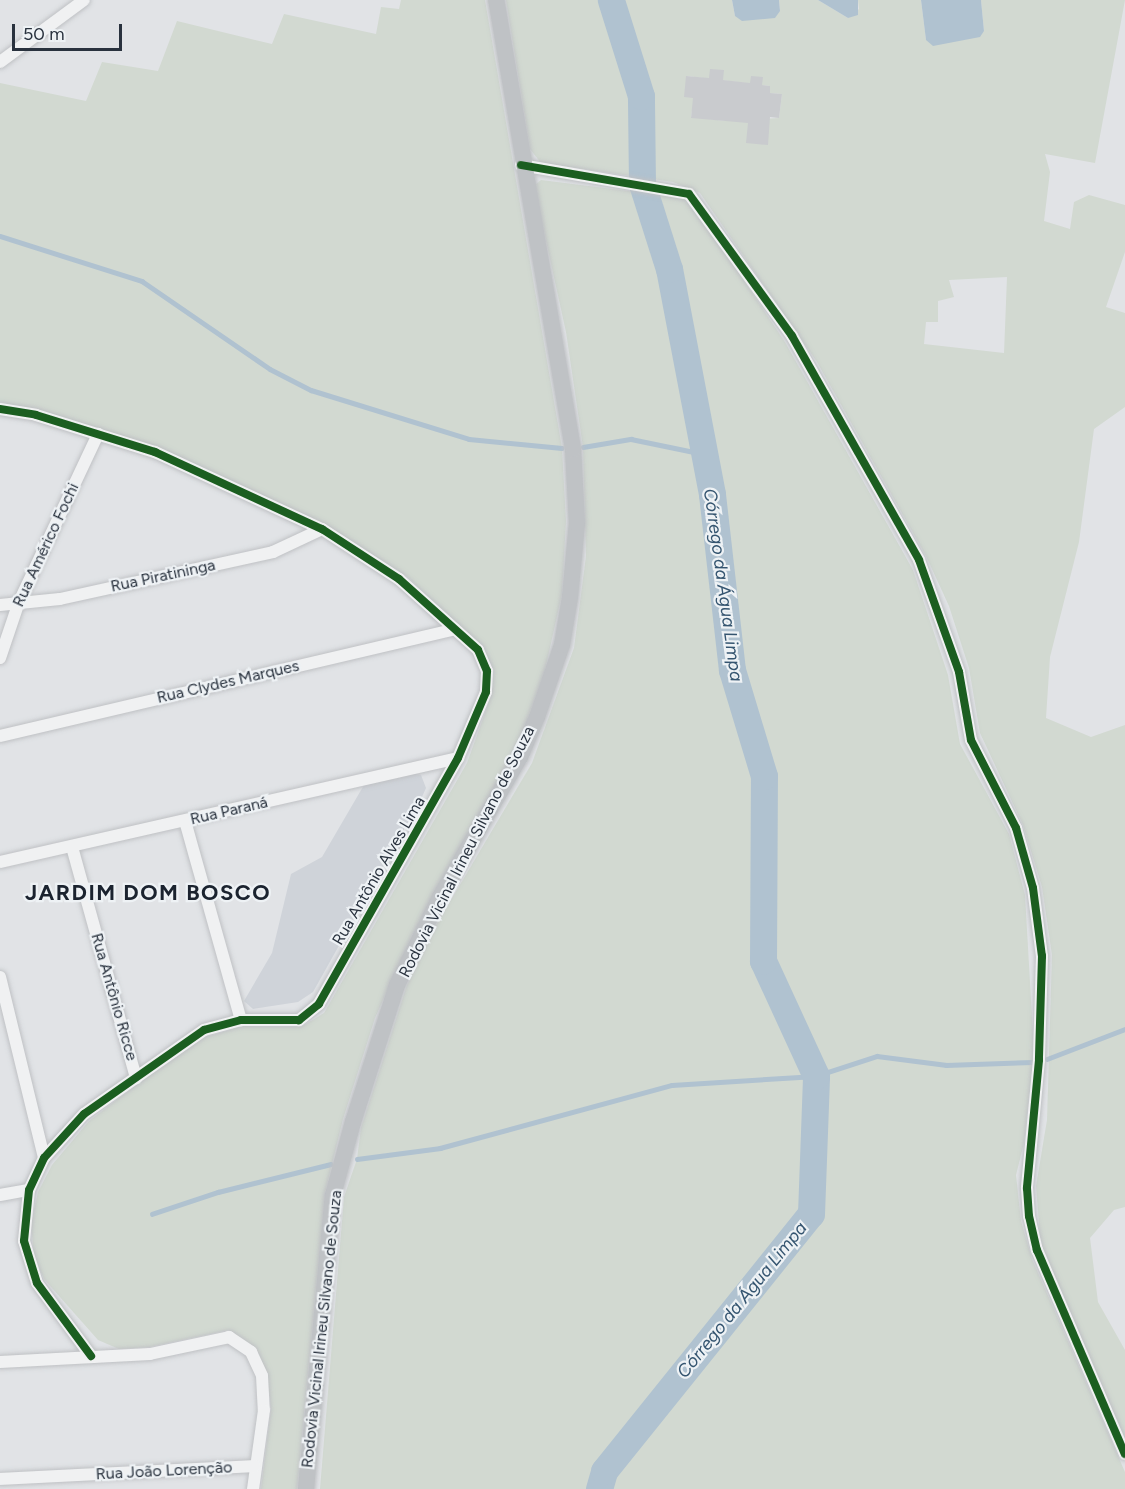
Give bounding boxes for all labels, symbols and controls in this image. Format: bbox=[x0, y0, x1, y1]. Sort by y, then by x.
scale bar bbox=[15, 12, 124, 50]
text: 50 m bbox=[23, 23, 65, 45]
street label: Rua Américo Fochi bbox=[9, 480, 83, 610]
water label: Córrego da Água Limpa bbox=[699, 487, 747, 683]
street label: Rua Piratininga bbox=[109, 556, 217, 596]
street label: Rua Clydes Marques bbox=[155, 656, 301, 708]
street label: Rodovia Vicinal Irineu Silvano de Souza bbox=[395, 723, 539, 981]
street label: Rua Paraná bbox=[188, 793, 270, 829]
street label: Rua Antônio Alves Lima bbox=[329, 793, 429, 949]
district label: JARDIM DOM BOSCO bbox=[25, 880, 271, 906]
street label: Rua Antônio Ricce bbox=[87, 931, 141, 1063]
street label: Rodovia Vicinal Irineu Silvano de Souza bbox=[298, 1189, 346, 1469]
water label: Córrego da Água Limpa bbox=[672, 1218, 812, 1382]
street label: Rua João Lorenção bbox=[95, 1458, 233, 1484]

